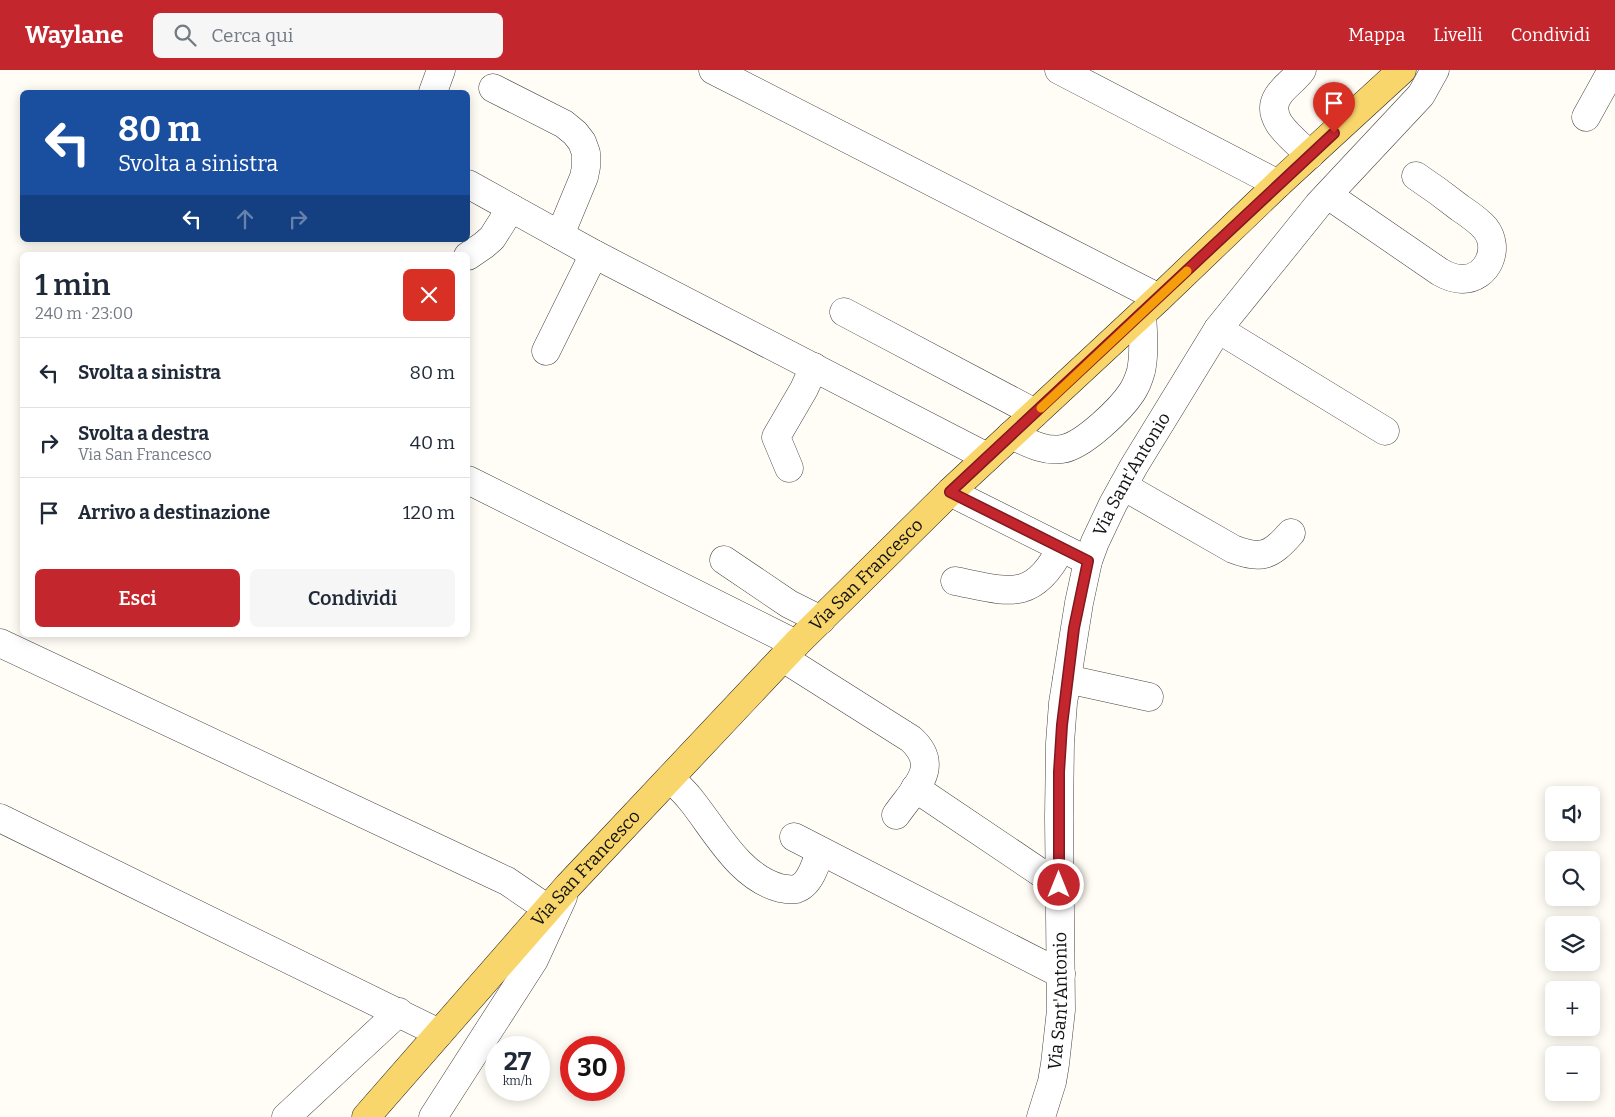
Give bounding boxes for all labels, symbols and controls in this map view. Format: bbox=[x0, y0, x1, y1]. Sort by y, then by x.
search box bbox=[153, 13, 503, 58]
text: Waylane bbox=[25, 21, 123, 49]
icon: search bbox=[171, 21, 199, 49]
text: Cerca qui bbox=[211, 24, 293, 47]
text: Mappa bbox=[1348, 24, 1405, 46]
text: Livelli bbox=[1433, 24, 1483, 46]
text: Condividi bbox=[1511, 24, 1590, 46]
pin bbox=[1313, 82, 1355, 133]
icon: arrive bbox=[1320, 89, 1348, 117]
text: 80 m bbox=[118, 108, 201, 150]
icon: left bbox=[35, 110, 100, 175]
text: Svolta a sinistra bbox=[118, 150, 278, 177]
icon: left bbox=[178, 205, 206, 233]
icon: ahead bbox=[231, 205, 259, 233]
icon: right bbox=[284, 205, 312, 233]
text: 1 min bbox=[35, 267, 110, 303]
button: close bbox=[403, 269, 455, 321]
text: 240 m · 23:00 bbox=[35, 304, 133, 323]
icon: left bbox=[35, 359, 63, 387]
text: Svolta a sinistra bbox=[78, 361, 221, 384]
text: 80 m bbox=[409, 361, 455, 384]
street label: Via Sant'Antonio bbox=[1088, 408, 1175, 540]
text: Svolta a destra bbox=[78, 422, 209, 445]
icon: right bbox=[35, 429, 63, 457]
text: 40 m bbox=[410, 431, 455, 454]
text: Via San Francesco bbox=[78, 445, 212, 464]
icon: arrive bbox=[35, 499, 63, 527]
text: Arrivo a destinazione bbox=[78, 501, 270, 524]
text: 120 m bbox=[403, 501, 455, 524]
street label: Via San Francesco bbox=[805, 514, 928, 635]
button: Esci bbox=[35, 569, 240, 627]
button: Condividi bbox=[250, 569, 455, 627]
map controls bbox=[1545, 786, 1600, 1101]
button: sound bbox=[1545, 786, 1600, 841]
street label: Via San Francesco bbox=[527, 805, 645, 931]
button: search bbox=[1545, 851, 1600, 906]
position arrow bbox=[1032, 858, 1084, 910]
button: layers bbox=[1545, 916, 1600, 971]
street label: Via Sant'Antonio bbox=[1043, 932, 1072, 1072]
button: + bbox=[1545, 981, 1600, 1036]
speed limit sign: 30 bbox=[560, 1036, 625, 1101]
button: − bbox=[1545, 1046, 1600, 1101]
text: 27 bbox=[504, 1047, 531, 1077]
text: km/h bbox=[503, 1074, 532, 1088]

